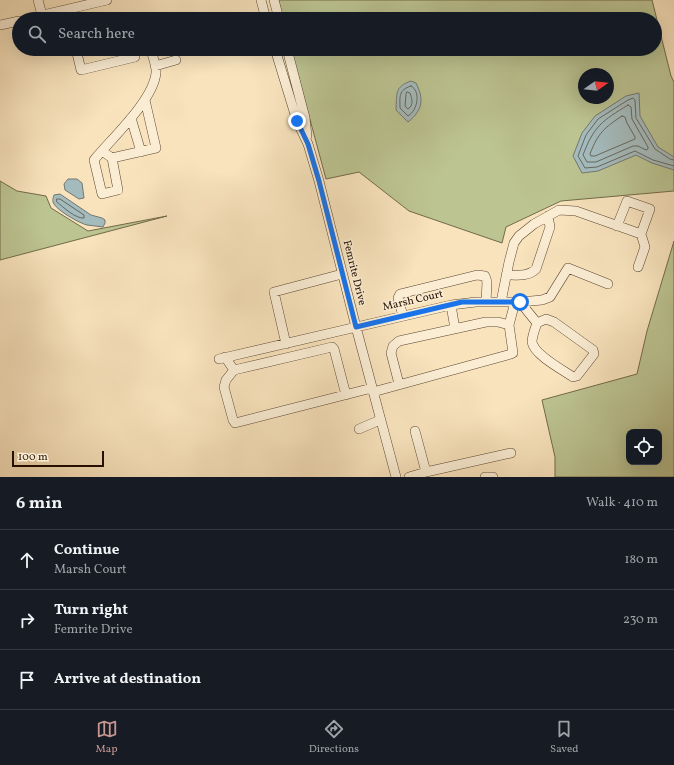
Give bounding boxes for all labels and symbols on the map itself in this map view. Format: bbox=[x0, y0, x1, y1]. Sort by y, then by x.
north arrow bbox=[578, 68, 614, 104]
route end bbox=[288, 112, 306, 130]
street label: Femrite Drive bbox=[339, 239, 369, 307]
street label: Marsh Court bbox=[381, 287, 445, 315]
route start bbox=[511, 293, 529, 311]
scale bar bbox=[12, 449, 104, 468]

